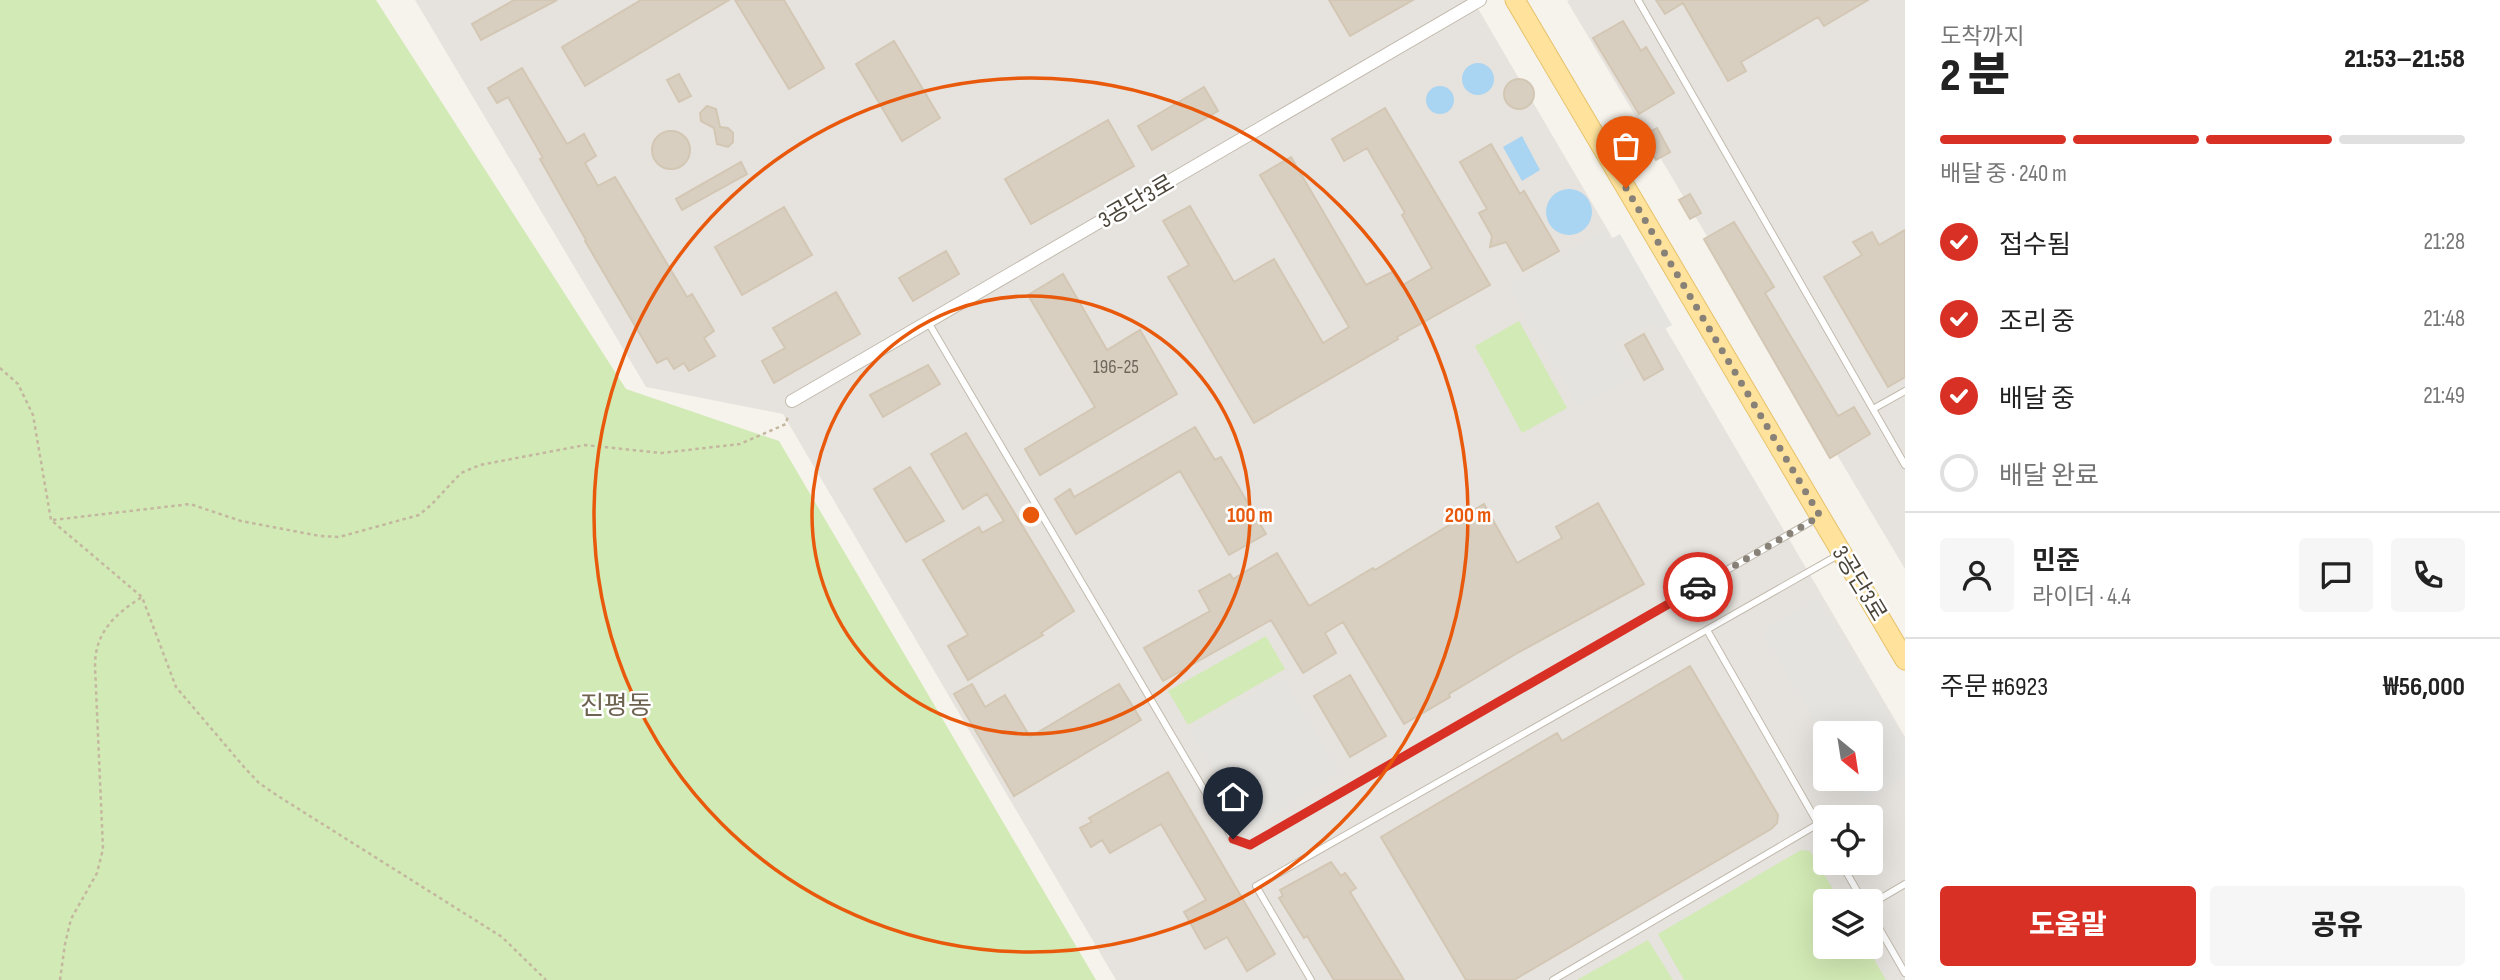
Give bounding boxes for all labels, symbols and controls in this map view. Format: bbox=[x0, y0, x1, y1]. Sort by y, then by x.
text: 도착까지 bbox=[1940, 23, 2025, 51]
text: 21:53–21:58 bbox=[2344, 44, 2465, 75]
text: 2 분 bbox=[1940, 49, 2010, 104]
pin bbox=[1596, 116, 1656, 188]
icon: bag bbox=[1607, 127, 1645, 165]
text: 배달 중 · 240 m bbox=[1940, 160, 2067, 188]
street label: 3공단3로 bbox=[1094, 169, 1179, 235]
icon: check bbox=[1940, 223, 1978, 261]
text: 21:28 bbox=[2424, 228, 2465, 256]
text: 접수됨 bbox=[1999, 230, 2071, 261]
icon: check bbox=[1940, 300, 1978, 338]
text: 21:48 bbox=[2423, 305, 2465, 333]
text: 조리 중 bbox=[1999, 307, 2075, 338]
house number: 196-25 bbox=[1093, 356, 1139, 379]
icon: check bbox=[1940, 377, 1978, 415]
text: 21:49 bbox=[2423, 382, 2465, 410]
text: 배달 중 bbox=[1999, 384, 2075, 415]
text: 배달 완료 bbox=[1999, 461, 2099, 492]
centre of rings bbox=[1019, 503, 1043, 527]
text: 100 m bbox=[1227, 503, 1273, 528]
text: 200 m bbox=[1445, 503, 1491, 528]
button: person bbox=[1940, 538, 2014, 612]
button: chat bbox=[2299, 538, 2373, 612]
button: phone bbox=[2391, 538, 2465, 612]
street label: 3공단3로 bbox=[1826, 541, 1892, 626]
text: 민준 bbox=[2032, 546, 2080, 577]
courier bbox=[1663, 552, 1733, 622]
icon: car bbox=[1679, 568, 1717, 606]
text: 라이더 · 4.4 bbox=[2032, 583, 2131, 611]
text: 주문 #6923 bbox=[1940, 672, 2048, 703]
text: ₩56,000 bbox=[2383, 672, 2465, 703]
district label: 진평동 bbox=[580, 691, 652, 722]
north arrow bbox=[1813, 721, 1883, 791]
map controls bbox=[1813, 721, 1883, 959]
pin bbox=[1203, 767, 1263, 839]
icon: home bbox=[1214, 778, 1252, 816]
button: locate bbox=[1813, 805, 1883, 875]
button: 도움말 bbox=[1940, 886, 2196, 966]
button: 공유 bbox=[2210, 886, 2465, 966]
button: layers bbox=[1813, 889, 1883, 959]

